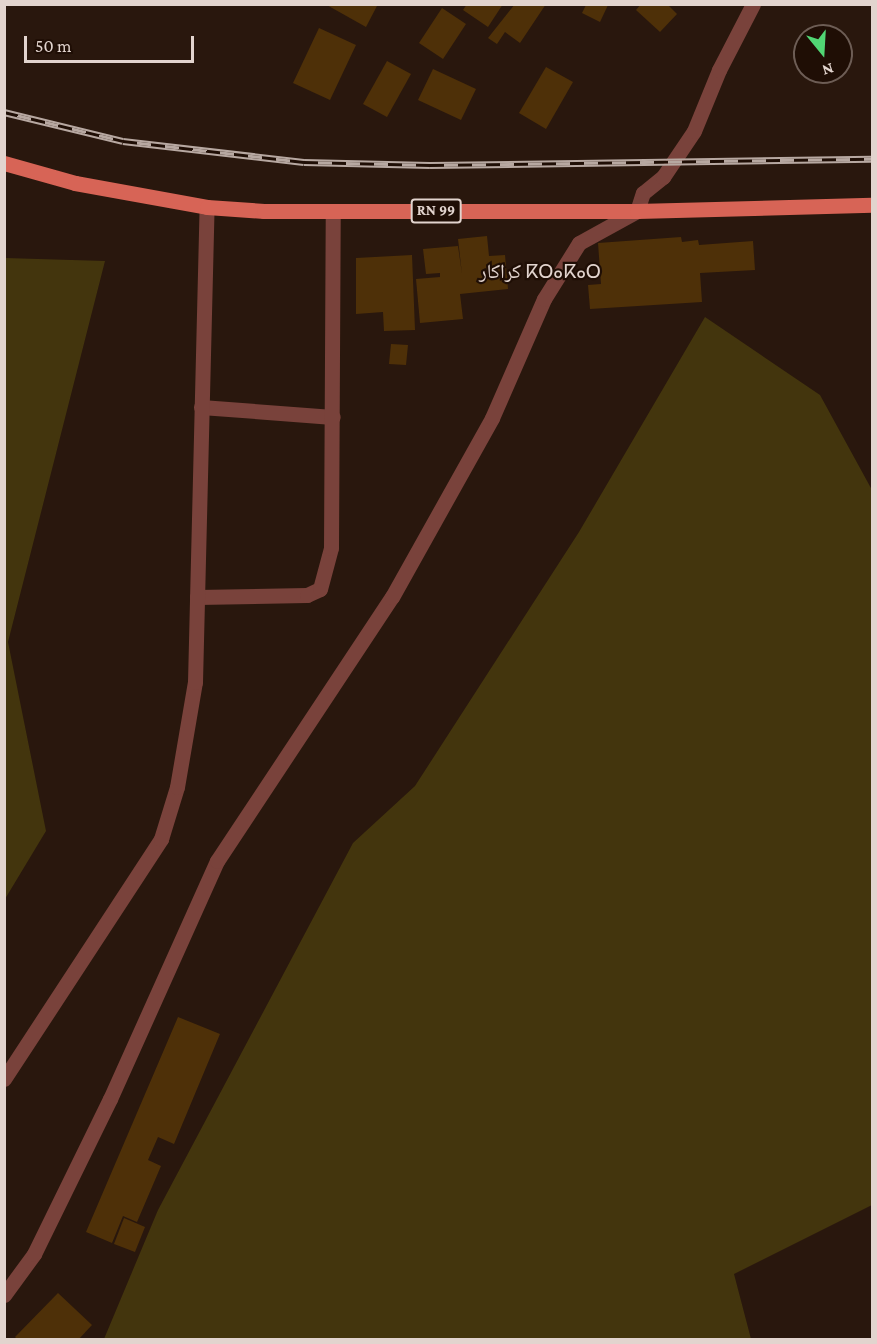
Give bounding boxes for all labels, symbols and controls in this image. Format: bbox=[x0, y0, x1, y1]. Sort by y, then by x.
scale bar bbox=[27, 24, 196, 62]
north arrow bbox=[793, 24, 853, 84]
text: 50 m bbox=[35, 36, 72, 56]
text: N bbox=[820, 60, 836, 79]
road number: RN 99 bbox=[410, 199, 462, 223]
district label: كراكار ⴽⵔⴰⴽⴰⵔ bbox=[479, 259, 601, 283]

